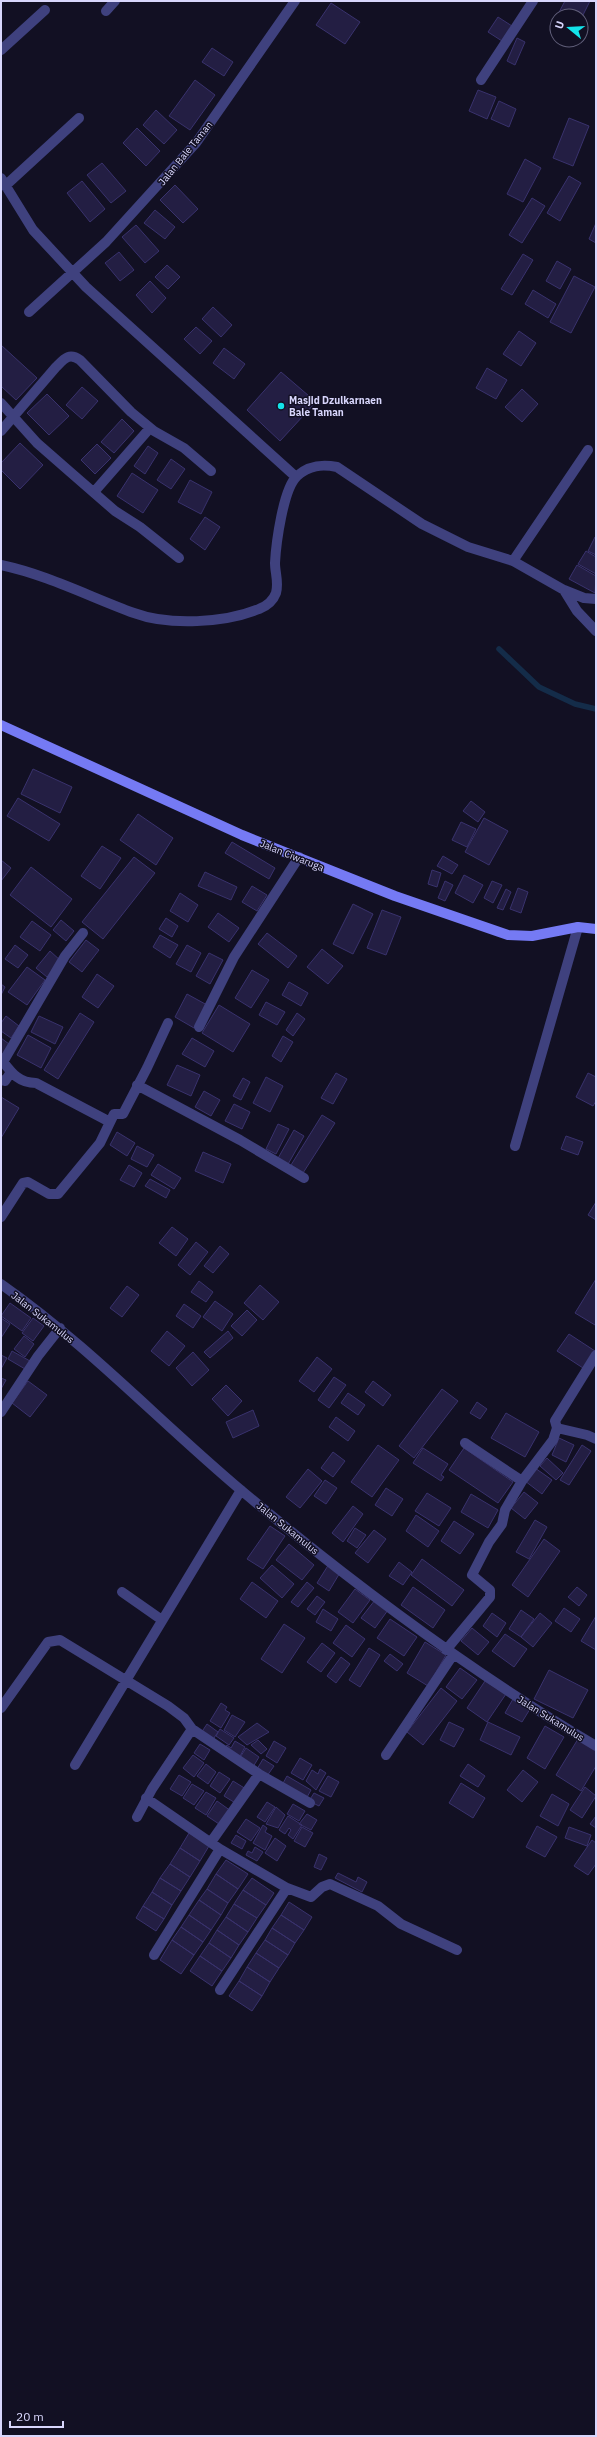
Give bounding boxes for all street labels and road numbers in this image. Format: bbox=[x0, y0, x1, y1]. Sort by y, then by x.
street label: Jalan Bale Taman bbox=[155, 118, 215, 188]
street label: Jalan Ciwaruga bbox=[258, 837, 326, 874]
street label: Jalan Sukamulus bbox=[9, 1289, 77, 1346]
street label: Jalan Sukamulus bbox=[254, 1499, 322, 1558]
street label: Jalan Sukamulus bbox=[515, 1693, 587, 1744]

